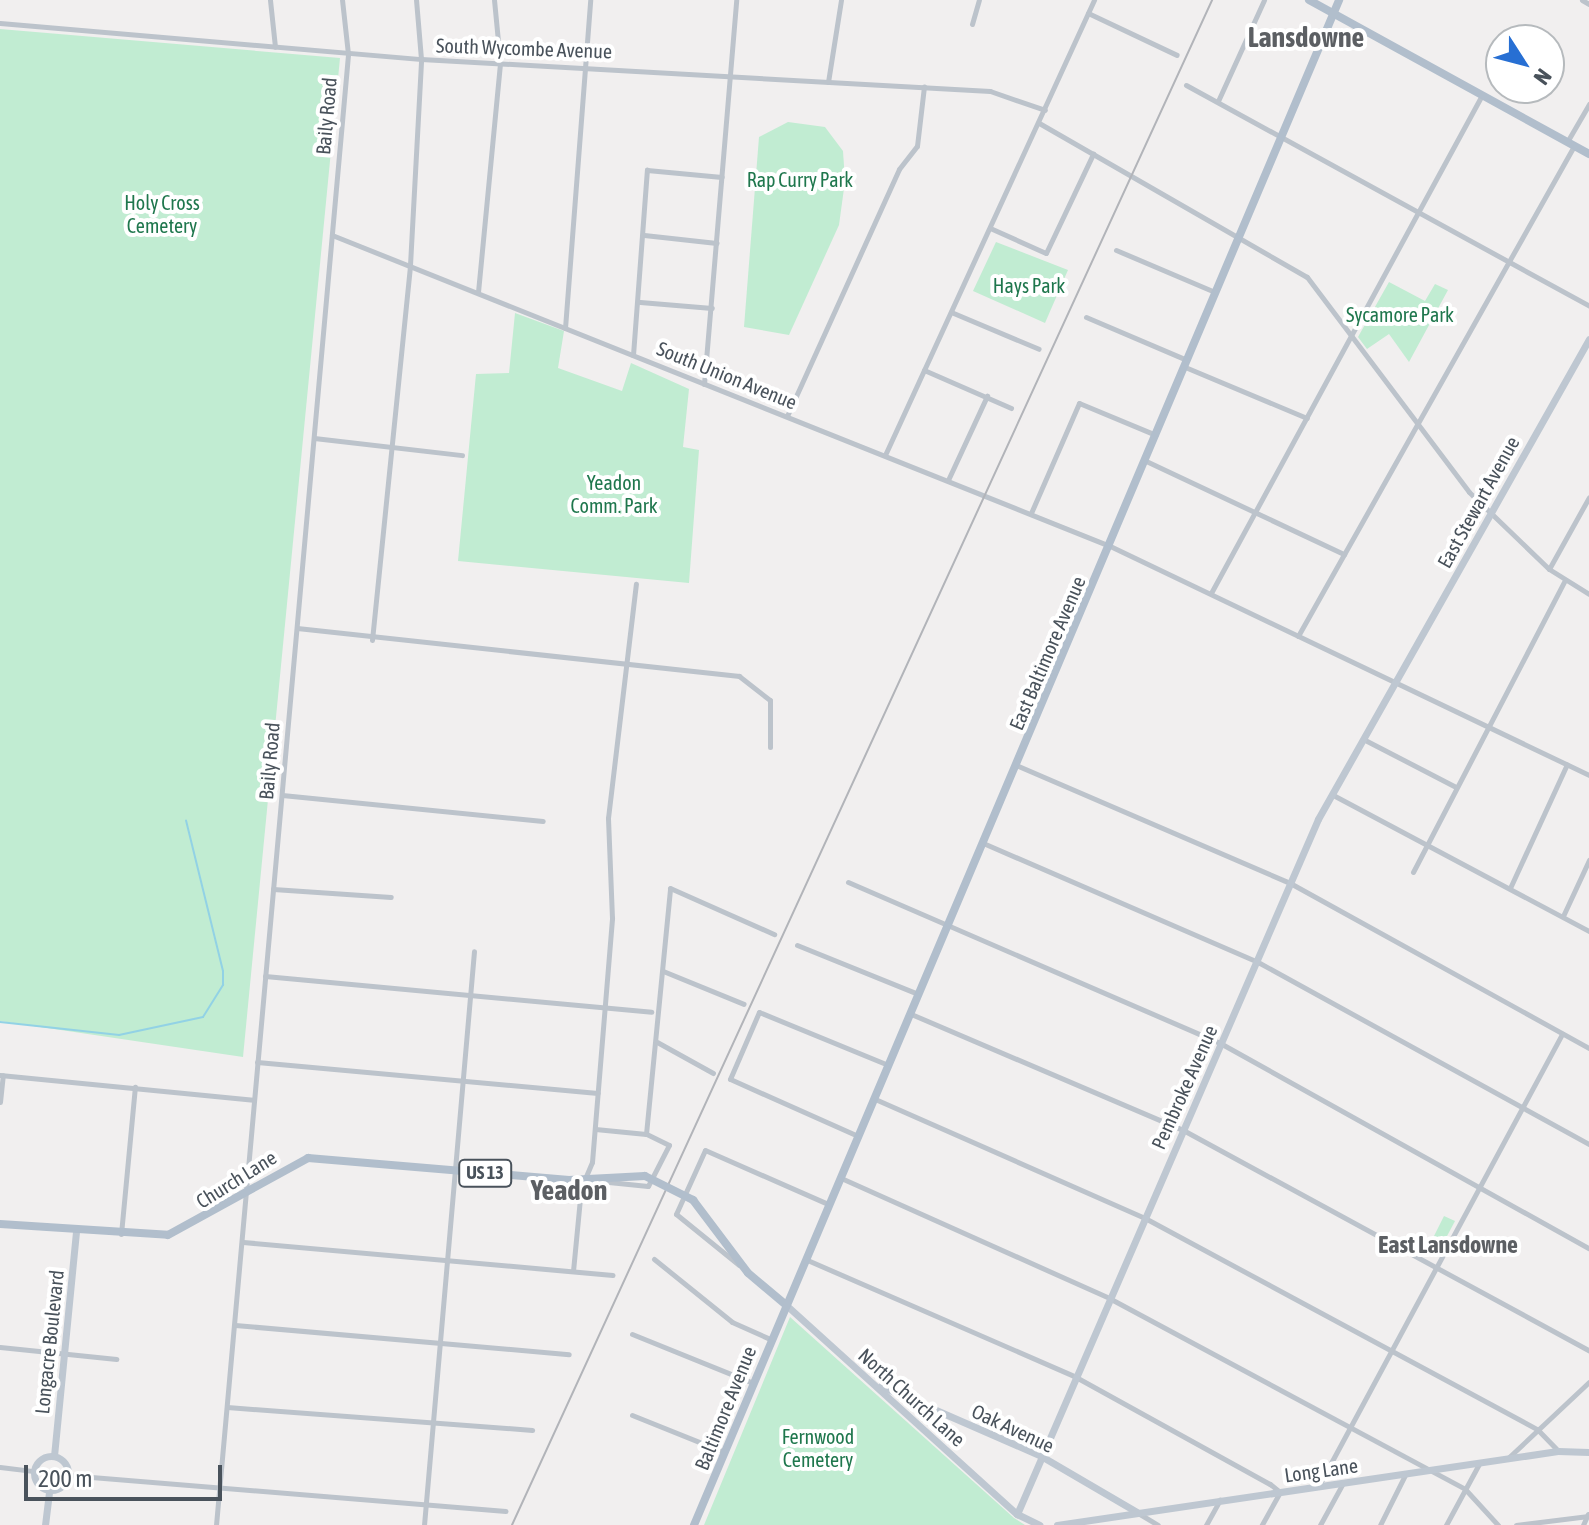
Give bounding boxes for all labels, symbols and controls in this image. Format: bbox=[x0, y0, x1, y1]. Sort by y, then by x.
district label: Lansdowne bbox=[1248, 20, 1364, 54]
north arrow bbox=[1485, 24, 1565, 104]
street label: South Wycombe Avenue bbox=[436, 33, 612, 63]
text: N bbox=[1528, 64, 1557, 90]
street label: Baily Road bbox=[311, 76, 341, 156]
park label: Rap Curry Park bbox=[747, 167, 853, 191]
park label: Holy Cross Cemetery bbox=[124, 190, 200, 237]
park label: Hays Park bbox=[993, 273, 1065, 297]
park label: Sycamore Park bbox=[1346, 302, 1454, 326]
street label: South Union Avenue bbox=[653, 336, 801, 414]
street label: East Stewart Avenue bbox=[1432, 432, 1524, 572]
park label: Yeadon Comm. Park bbox=[571, 470, 657, 517]
street label: East Baltimore Avenue bbox=[1004, 573, 1090, 733]
street label: Baily Road bbox=[254, 721, 284, 801]
street label: Pembroke Avenue bbox=[1146, 1021, 1222, 1153]
street label: Church Lane bbox=[192, 1145, 280, 1213]
road number: US 13 bbox=[457, 1159, 513, 1187]
district label: Yeadon bbox=[531, 1173, 607, 1207]
district label: East Lansdowne bbox=[1378, 1231, 1518, 1259]
street label: Longacre Boulevard bbox=[30, 1269, 68, 1415]
street label: Baltimore Avenue bbox=[689, 1343, 761, 1473]
street label: North Church Lane bbox=[854, 1343, 970, 1451]
street label: Oak Avenue bbox=[968, 1399, 1058, 1457]
park label: Fernwood Cemetery bbox=[782, 1424, 854, 1471]
scale bar bbox=[28, 1449, 226, 1499]
street label: Long Lane bbox=[1283, 1453, 1359, 1487]
text: 200 m bbox=[38, 1465, 92, 1492]

